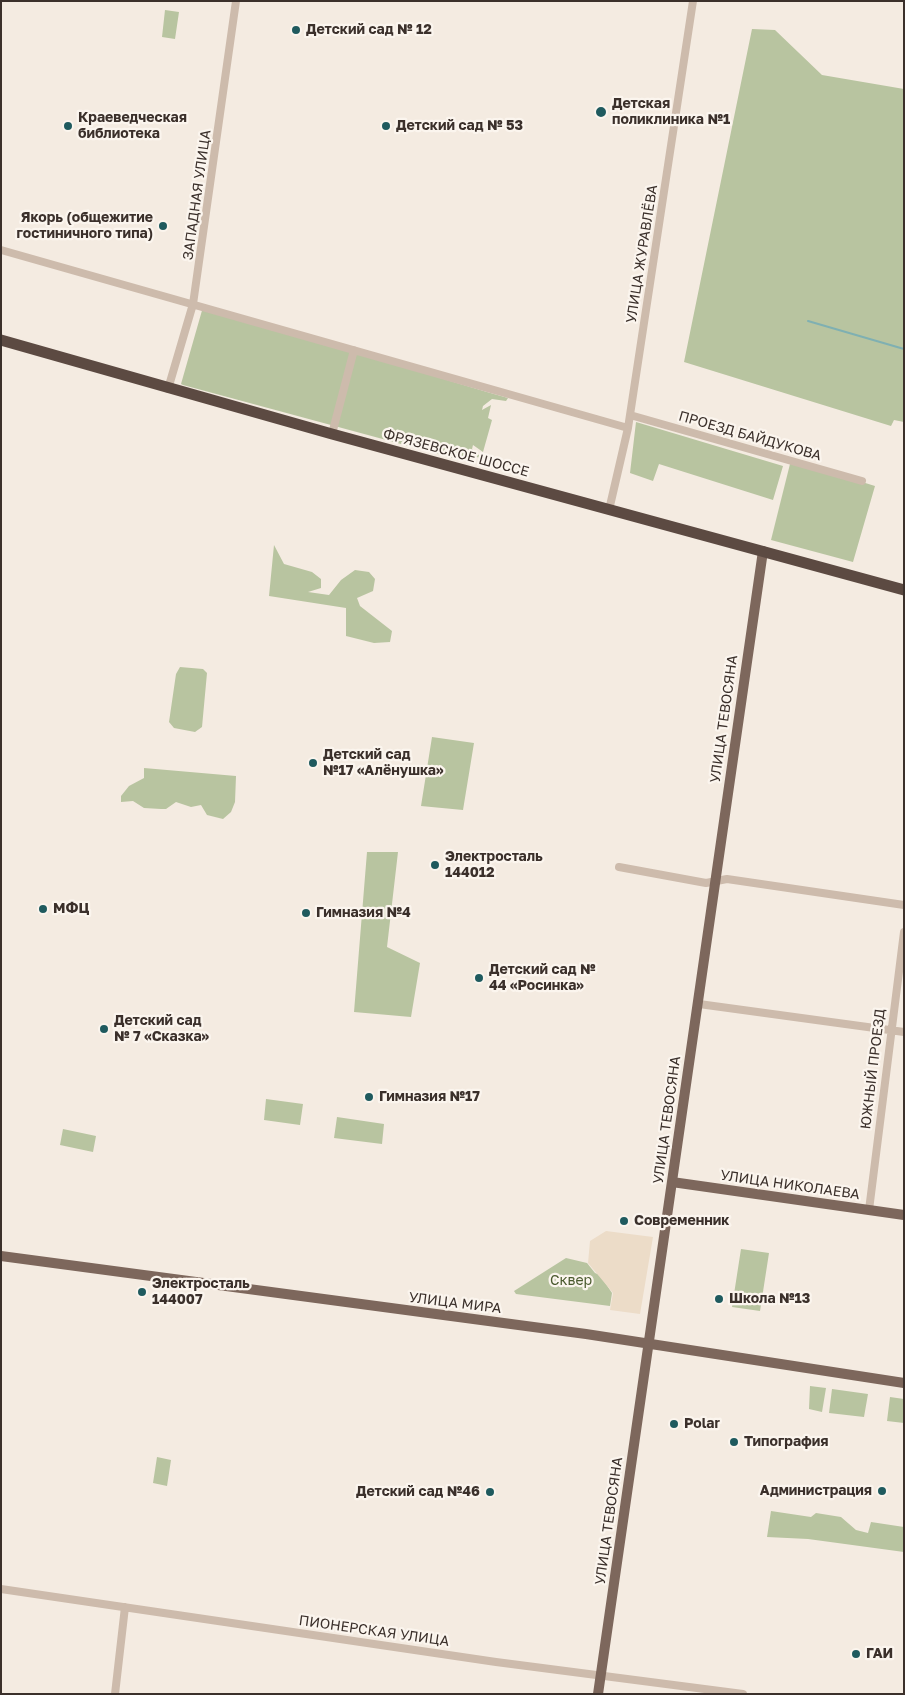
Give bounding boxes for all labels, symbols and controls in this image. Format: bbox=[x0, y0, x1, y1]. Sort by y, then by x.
place label: Детский сад № 12 bbox=[306, 22, 432, 38]
marker: Детский сад № 12 bbox=[290, 24, 302, 36]
place label: Детская поликлиника №1 bbox=[612, 96, 730, 128]
marker: Детская поликлиника №1 bbox=[594, 105, 608, 119]
place label: Краеведческая библиотека bbox=[78, 110, 187, 142]
place label: Детский сад № 53 bbox=[396, 118, 523, 134]
marker: Краеведческая библиотека bbox=[62, 120, 74, 132]
marker: Детский сад № 53 bbox=[380, 120, 392, 132]
street label: ЗАПАДНАЯ УЛИЦА bbox=[180, 129, 214, 261]
street label: УЛИЦА ЖУРАВЛЁВА bbox=[623, 184, 661, 324]
place label: Якорь (общежитие гостиничного типа) bbox=[16, 210, 153, 242]
marker: Якорь (общежитие гостиничного типа) bbox=[157, 220, 169, 232]
street label: ПРОЕЗД БАЙДУКОВА bbox=[677, 408, 823, 464]
street label: ФРЯЗЕВСКОЕ ШОССЕ bbox=[381, 425, 531, 481]
street label: УЛИЦА ТЕВОСЯНА bbox=[707, 654, 741, 784]
place label: Детский сад №17 «Алёнушка» bbox=[323, 747, 443, 780]
marker: Детский сад №17 «Алёнушка» bbox=[307, 757, 319, 769]
place label: Электросталь 144012 bbox=[445, 849, 543, 882]
marker: Электросталь 144012 bbox=[429, 859, 441, 871]
place label: МФЦ bbox=[53, 901, 89, 917]
marker: МФЦ bbox=[37, 903, 49, 915]
place label: Гимназия №4 bbox=[316, 905, 411, 921]
marker: Гимназия №4 bbox=[300, 907, 312, 919]
place label: Детский сад № 44 «Росинка» bbox=[489, 962, 595, 994]
marker: Детский сад № 44 «Росинка» bbox=[473, 972, 485, 984]
street label: ЮЖНЫЙ ПРОЕЗД bbox=[857, 1008, 889, 1130]
place label: Детский сад № 7 «Сказка» bbox=[114, 1013, 209, 1046]
marker: Детский сад № 7 «Сказка» bbox=[98, 1023, 110, 1035]
street label: УЛИЦА ТЕВОСЯНА bbox=[650, 1055, 684, 1185]
place label: Гимназия №17 bbox=[379, 1089, 480, 1105]
marker: Гимназия №17 bbox=[363, 1091, 375, 1103]
street label: УЛИЦА НИКОЛАЕВА bbox=[719, 1167, 861, 1203]
place label: Современник bbox=[634, 1213, 729, 1229]
marker: Современник bbox=[618, 1215, 630, 1227]
park label: Сквер bbox=[550, 1273, 592, 1289]
place label: Электросталь 144007 bbox=[152, 1276, 250, 1308]
marker: Электросталь 144007 bbox=[136, 1286, 148, 1298]
street label: УЛИЦА МИРА bbox=[408, 1289, 502, 1317]
place label: Школа №13 bbox=[729, 1291, 810, 1307]
marker: Школа №13 bbox=[713, 1293, 725, 1305]
place label: Polar bbox=[684, 1416, 720, 1432]
marker: Polar bbox=[668, 1418, 680, 1430]
place label: Типография bbox=[744, 1434, 829, 1450]
marker: Типография bbox=[728, 1436, 740, 1448]
street label: УЛИЦА ТЕВОСЯНА bbox=[592, 1456, 626, 1586]
place label: Администрация bbox=[760, 1483, 872, 1499]
place label: Детский сад №46 bbox=[356, 1484, 480, 1500]
marker: Администрация bbox=[876, 1485, 888, 1497]
marker: Детский сад №46 bbox=[484, 1486, 496, 1498]
street label: ПИОНЕРСКАЯ УЛИЦА bbox=[298, 1612, 450, 1650]
place label: ГАИ bbox=[866, 1646, 893, 1662]
marker: ГАИ bbox=[850, 1648, 862, 1660]

